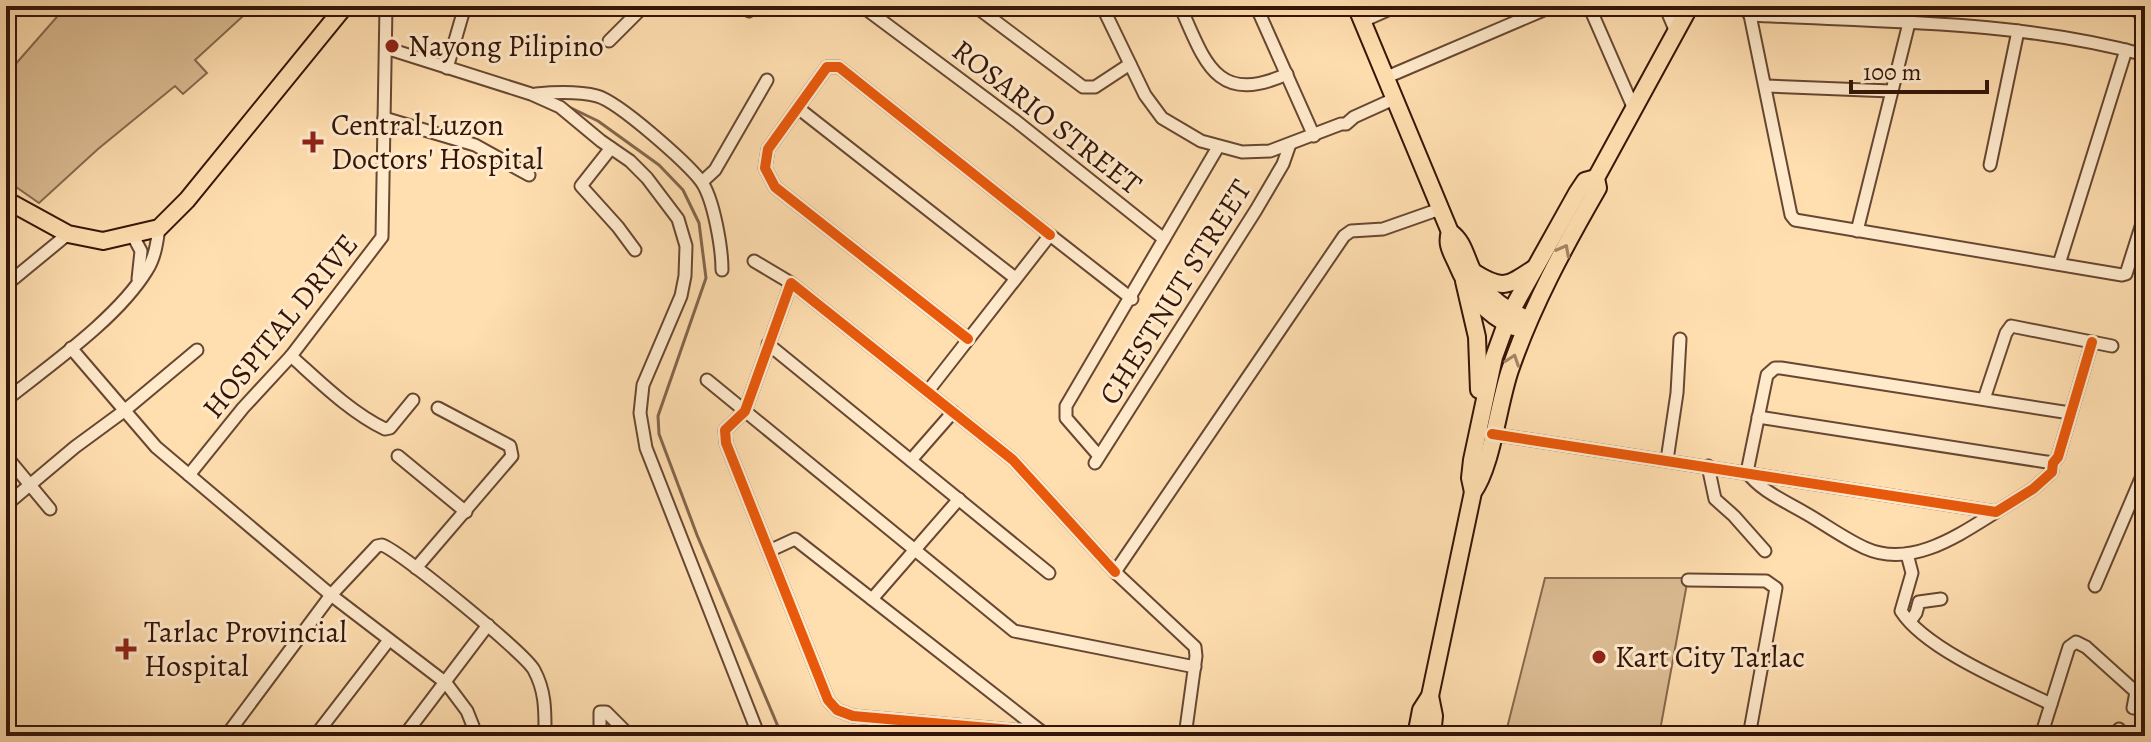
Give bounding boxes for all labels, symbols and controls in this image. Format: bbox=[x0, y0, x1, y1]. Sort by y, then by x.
place label: Nayong Pilipino bbox=[408, 26, 604, 66]
street label: ROSARIO STREET bbox=[944, 30, 1151, 204]
marker: Nayong Pilipino bbox=[383, 37, 401, 55]
scale bar bbox=[1851, 44, 1987, 94]
text: 100 m bbox=[1863, 56, 1922, 88]
place label: Central Luzon Doctors' Hospital bbox=[331, 105, 543, 179]
marker: Central Luzon Doctors' Hospital bbox=[302, 131, 324, 153]
street label: CHESTNUT STREET bbox=[1090, 171, 1261, 412]
street label: HOSPITAL DRIVE bbox=[193, 225, 367, 427]
one-way arrow bbox=[1554, 244, 1569, 258]
one-way arrow bbox=[1503, 354, 1520, 368]
place label: Tarlac Provincial Hospital bbox=[144, 612, 347, 686]
place label: Kart City Tarlac bbox=[1615, 637, 1805, 677]
marker: Tarlac Provincial Hospital bbox=[115, 638, 137, 660]
marker: Kart City Tarlac bbox=[1590, 648, 1608, 666]

